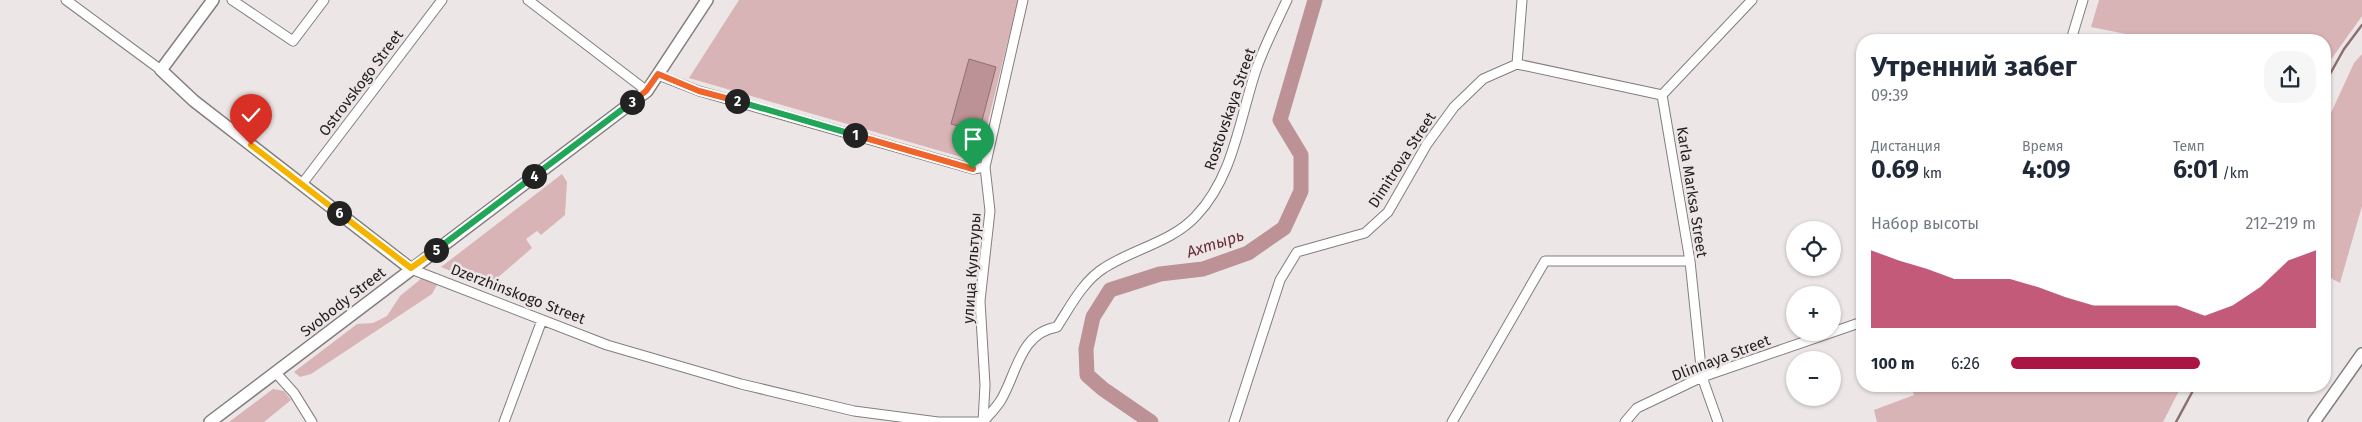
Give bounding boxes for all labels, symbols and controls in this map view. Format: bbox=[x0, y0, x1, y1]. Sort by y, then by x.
street label: Ostrovskogo Street bbox=[315, 26, 407, 140]
street label: Rostovskaya Street bbox=[1201, 45, 1260, 173]
text: Утренний забег bbox=[1871, 50, 2077, 83]
button: share bbox=[2264, 51, 2316, 103]
text: 09:39 bbox=[1871, 86, 1908, 105]
pin: 2 bbox=[724, 88, 750, 114]
pin: 3 bbox=[620, 90, 644, 114]
text: 2 bbox=[734, 93, 741, 110]
pin bbox=[230, 94, 272, 145]
text: 3 bbox=[629, 94, 636, 111]
icon: check bbox=[237, 101, 265, 129]
street label: Dimitrova Street bbox=[1364, 108, 1440, 211]
pin bbox=[952, 118, 994, 169]
pin: 1 bbox=[842, 122, 868, 148]
icon: arrive bbox=[959, 125, 987, 153]
street label: Karla Marksa Street bbox=[1673, 125, 1711, 259]
text: 1 bbox=[852, 127, 859, 144]
text: Дистанция bbox=[1871, 138, 1941, 155]
text: Время bbox=[2022, 138, 2064, 155]
text: Темп bbox=[2173, 138, 2205, 155]
text: 0.69 bbox=[1871, 155, 1919, 185]
text: 4:09 bbox=[2022, 155, 2071, 185]
text: 6:01 bbox=[2173, 155, 2219, 185]
pin: 4 bbox=[522, 164, 546, 188]
text: km bbox=[1919, 165, 1942, 182]
text: /km bbox=[2219, 165, 2249, 182]
text: 4 bbox=[531, 168, 538, 185]
pin: 6 bbox=[326, 200, 352, 226]
text: 6 bbox=[336, 205, 343, 222]
street label: улица Культуры bbox=[959, 212, 985, 324]
text: Набор высоты bbox=[1871, 214, 1979, 233]
text: 212–219 m bbox=[2245, 214, 2316, 233]
map controls bbox=[1786, 221, 1841, 406]
button: locate bbox=[1786, 221, 1841, 276]
water label: Ахтырь bbox=[1183, 225, 1246, 262]
pin: 5 bbox=[424, 238, 448, 262]
text: 5 bbox=[433, 242, 440, 259]
street label: Dzerzhinskogo Street bbox=[448, 260, 588, 328]
street label: Svobody Street bbox=[297, 263, 390, 341]
button: + bbox=[1786, 286, 1841, 341]
street label: Dlinnaya Street bbox=[1669, 331, 1773, 385]
button: − bbox=[1786, 351, 1841, 406]
text: 100 m bbox=[1871, 354, 1914, 373]
text: 6:26 bbox=[1951, 354, 1980, 373]

